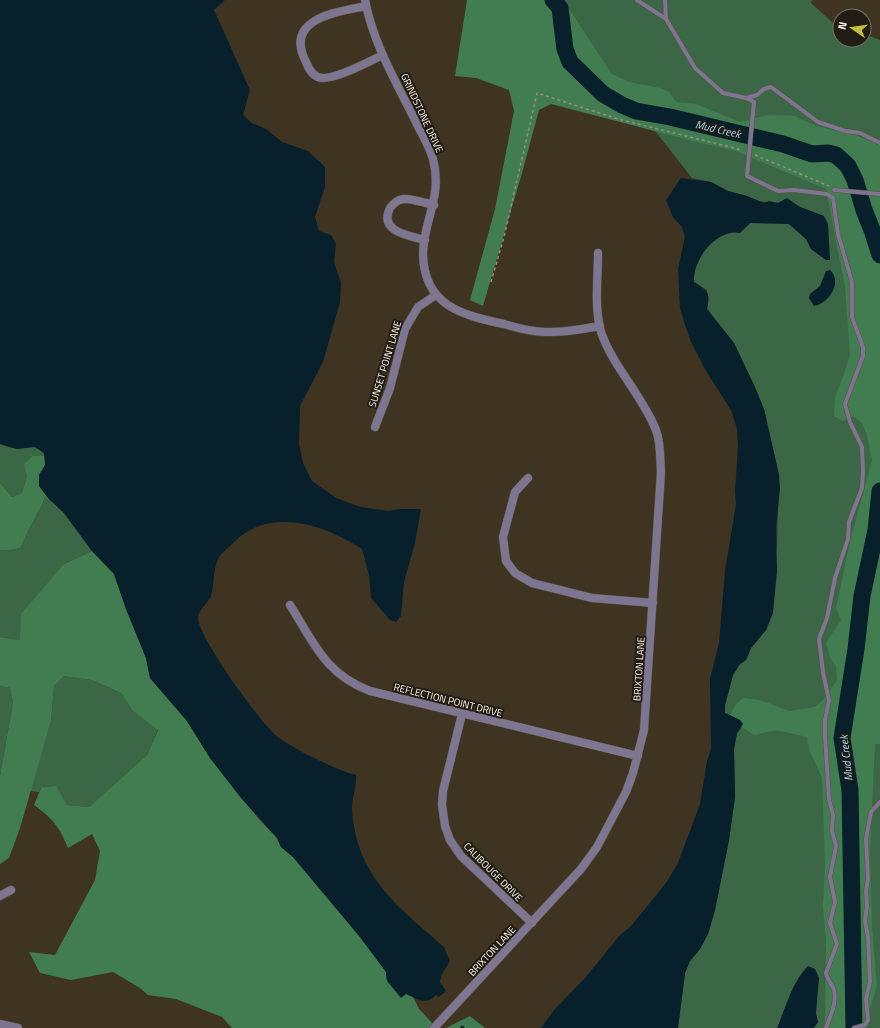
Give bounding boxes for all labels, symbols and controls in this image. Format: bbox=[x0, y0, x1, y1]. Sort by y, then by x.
north arrow bbox=[832, 8, 872, 48]
text: N bbox=[834, 20, 851, 31]
street label: GRINDSTONE DRIVE bbox=[397, 71, 447, 156]
water label: Mud Creek bbox=[694, 116, 743, 142]
street label: SUNSET POINT LANE bbox=[365, 319, 405, 409]
street label: BRIXTON LANE bbox=[629, 636, 649, 701]
street label: REFLECTION POINT DRIVE bbox=[392, 679, 504, 721]
water label: Mud Creek bbox=[836, 733, 856, 782]
street label: CALIBOUGE DRIVE bbox=[460, 839, 526, 905]
street label: BRIXTON LANE bbox=[465, 922, 520, 980]

